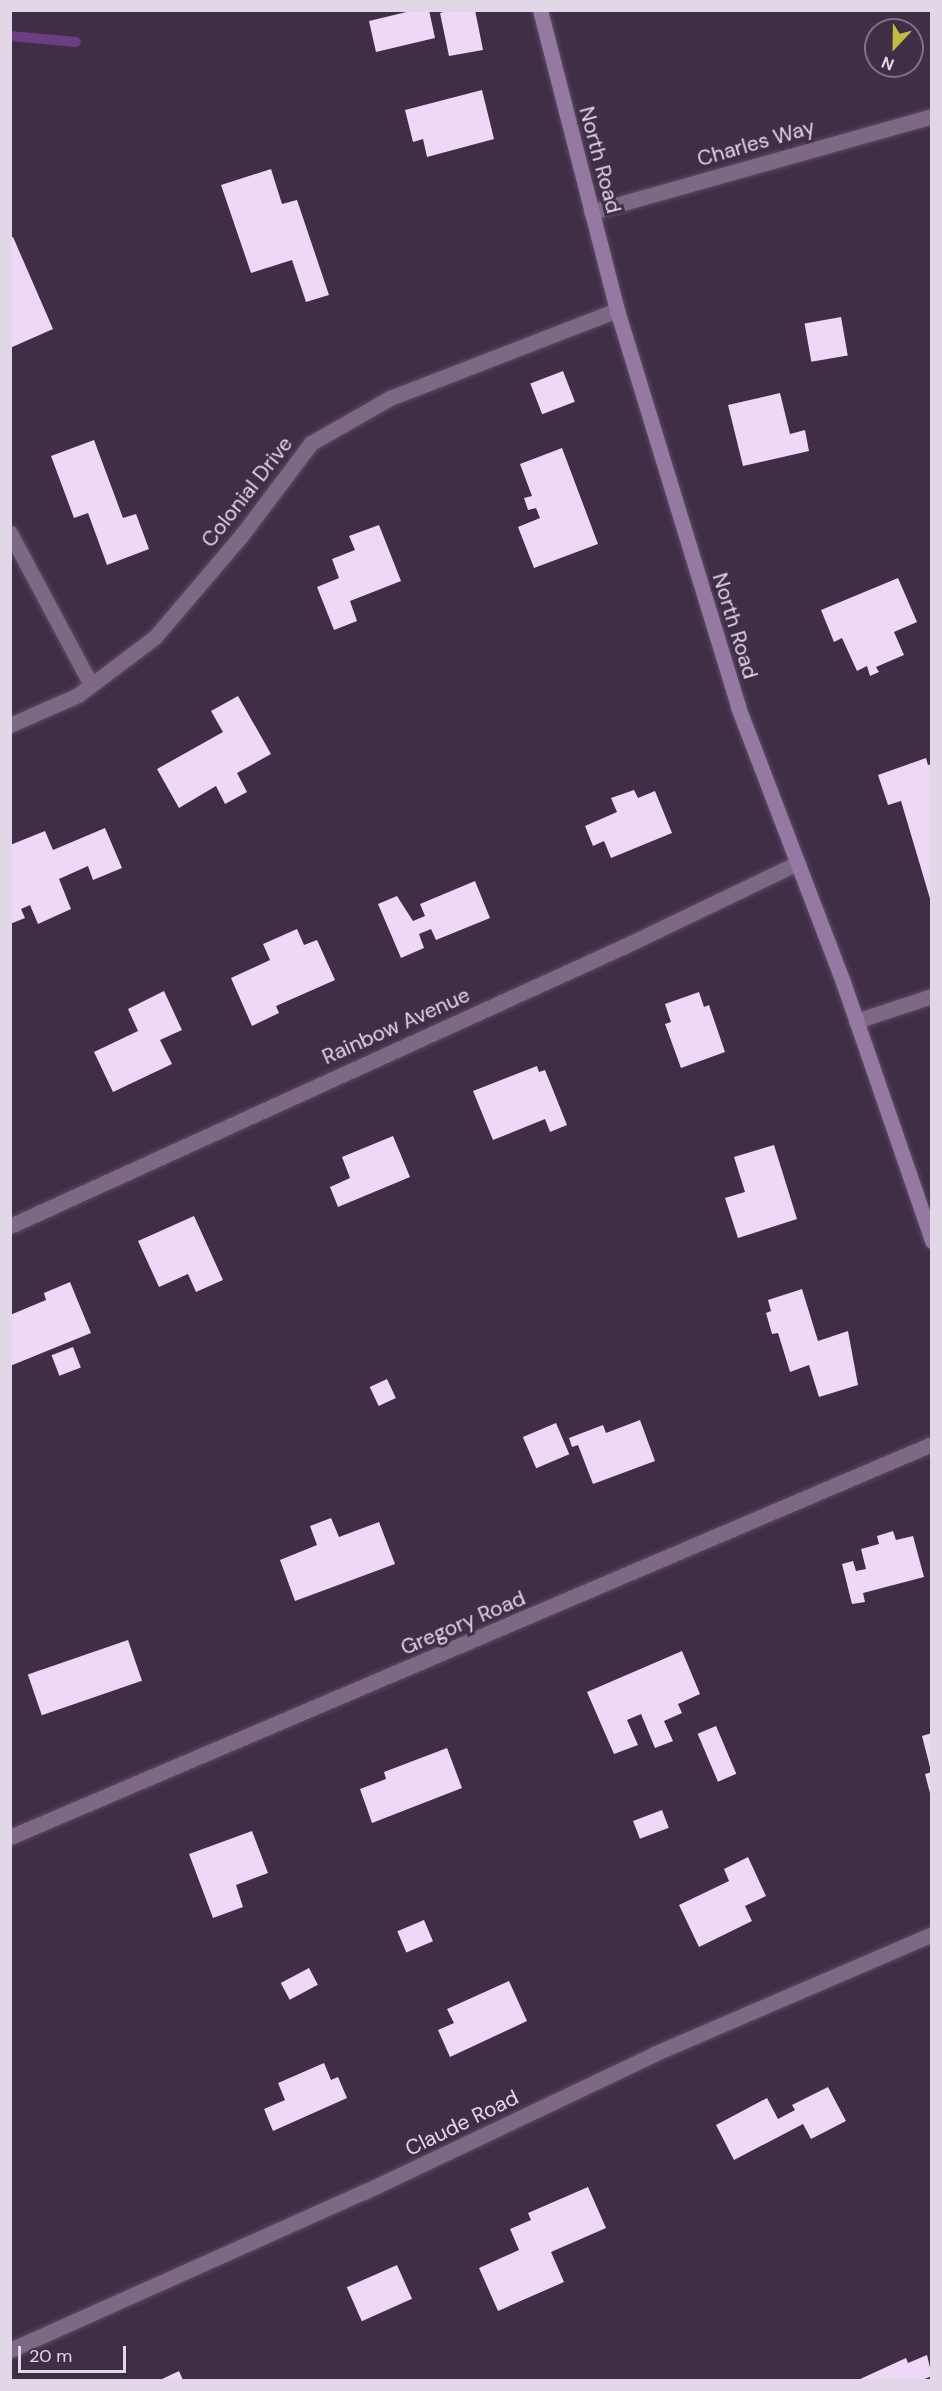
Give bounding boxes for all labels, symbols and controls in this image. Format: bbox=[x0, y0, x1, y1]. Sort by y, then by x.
north arrow bbox=[864, 18, 924, 78]
text: N bbox=[878, 51, 897, 75]
street label: North Road bbox=[574, 104, 626, 216]
street label: Charles Way bbox=[694, 114, 818, 172]
street label: Colonial Drive bbox=[196, 432, 298, 552]
street label: North Road bbox=[707, 570, 763, 682]
street label: Rainbow Avenue bbox=[318, 982, 474, 1070]
street label: Gregory Road bbox=[397, 1585, 529, 1661]
street label: Claude Road bbox=[401, 2085, 523, 2161]
scale bar bbox=[21, 2334, 129, 2372]
text: 20 m bbox=[29, 2344, 72, 2368]

